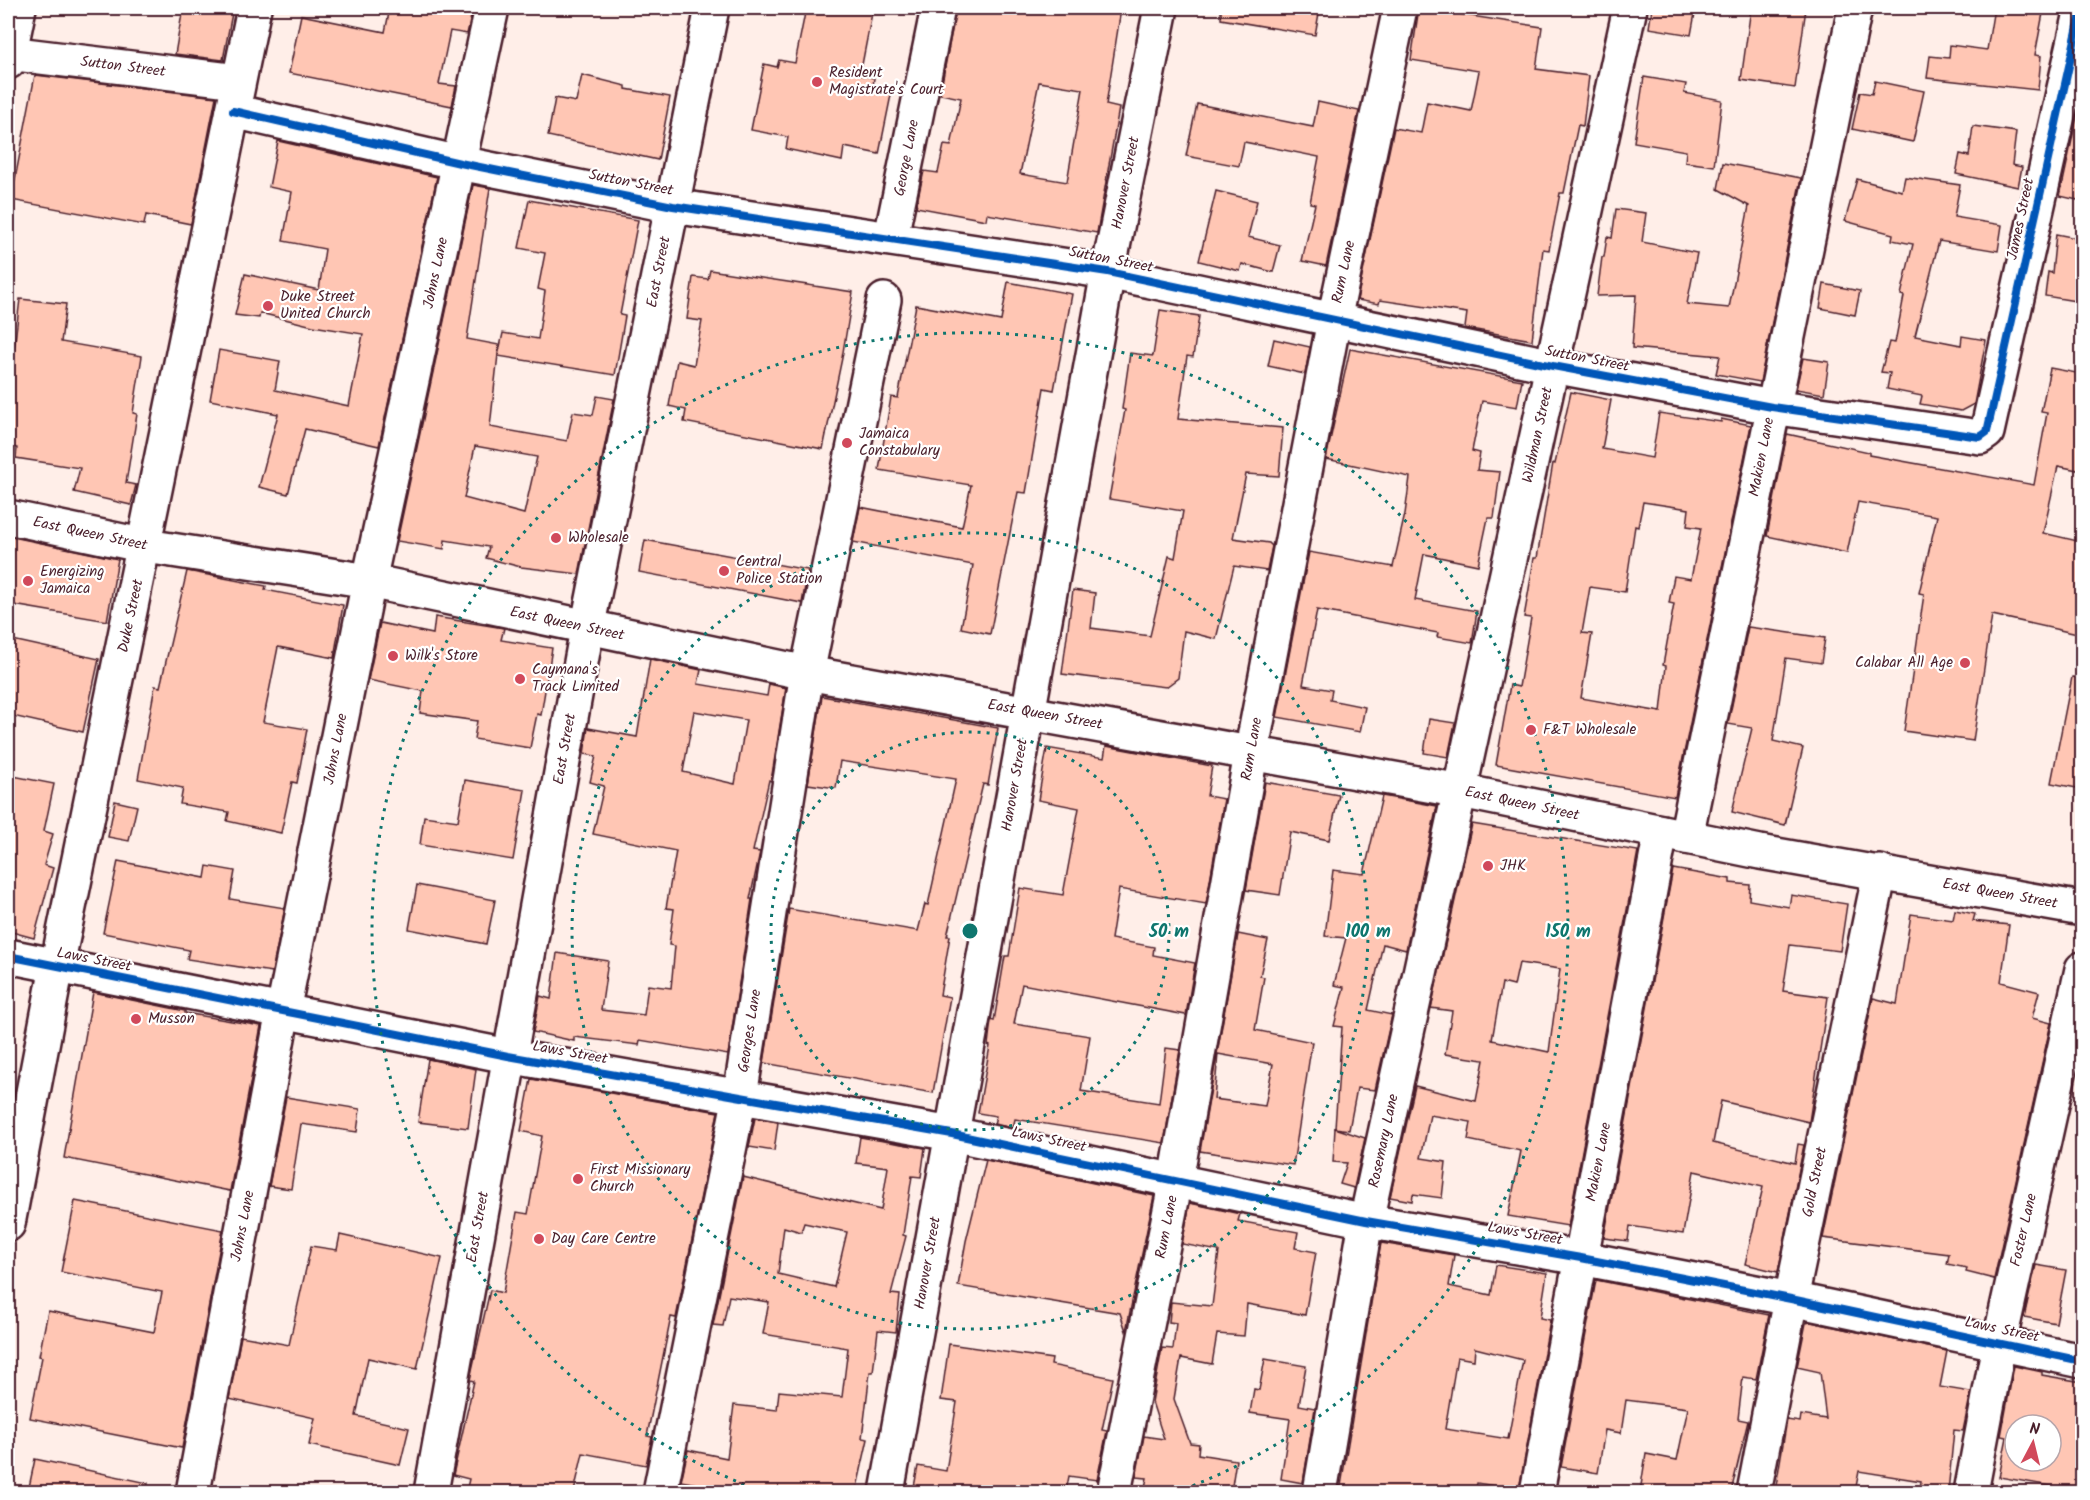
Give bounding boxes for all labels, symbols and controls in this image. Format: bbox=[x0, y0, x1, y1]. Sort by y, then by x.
street label: Sutton Street bbox=[79, 50, 167, 84]
place label: Resident Magistrate's Court bbox=[829, 61, 944, 102]
marker: Resident Magistrate's Court bbox=[810, 75, 824, 89]
street label: George Lane bbox=[888, 117, 926, 198]
street label: Hanover Street bbox=[1105, 134, 1147, 231]
street label: Sutton Street bbox=[587, 163, 676, 203]
street label: James Street bbox=[2001, 176, 2041, 262]
street label: East Street bbox=[640, 234, 678, 310]
street label: Johns Lane bbox=[417, 235, 455, 311]
street label: Rum Lane bbox=[1326, 238, 1362, 306]
street label: Sutton Street bbox=[1067, 240, 1156, 280]
place label: Duke Street United Church bbox=[280, 285, 371, 326]
marker: Duke Street United Church bbox=[261, 299, 275, 313]
street label: Sutton Street bbox=[1543, 339, 1632, 379]
street label: Wildman Street bbox=[1516, 385, 1560, 485]
street label: Makien Lane bbox=[1743, 415, 1781, 499]
place label: Jamaica Constabulary bbox=[859, 422, 941, 463]
marker: Jamaica Constabulary bbox=[840, 436, 854, 450]
street label: East Queen Street bbox=[31, 510, 150, 558]
place label: Wholesale bbox=[568, 526, 629, 550]
marker: Wholesale bbox=[549, 531, 563, 545]
place label: Central Police Station bbox=[736, 550, 823, 591]
place label: Energizing Jamaica bbox=[40, 560, 104, 601]
marker: Central Police Station bbox=[717, 564, 731, 578]
marker: Energizing Jamaica bbox=[21, 574, 35, 588]
street label: Duke Street bbox=[111, 577, 151, 655]
street label: East Queen Street bbox=[508, 600, 627, 648]
place label: Wilk's Store bbox=[405, 644, 478, 668]
marker: Wilk's Store bbox=[386, 649, 400, 663]
place label: Calabar All Age bbox=[1855, 651, 1953, 675]
marker: Calabar All Age bbox=[1958, 656, 1972, 670]
place label: Caymana's Track Limited bbox=[532, 658, 620, 699]
marker: Caymana's Track Limited bbox=[513, 672, 527, 686]
street label: East Queen Street bbox=[986, 693, 1105, 737]
street label: Johns Lane bbox=[317, 711, 355, 787]
street label: East Street bbox=[547, 711, 583, 787]
street label: Rum Lane bbox=[1235, 715, 1269, 783]
place label: F&T Wholesale bbox=[1543, 718, 1637, 742]
marker: F&T Wholesale bbox=[1524, 723, 1538, 737]
street label: Hanover Street bbox=[995, 736, 1035, 833]
street label: East Queen Street bbox=[1463, 780, 1582, 828]
place label: JHK bbox=[1500, 854, 1526, 878]
marker: JHK bbox=[1481, 859, 1495, 873]
street label: East Queen Street bbox=[1941, 872, 2060, 916]
text: 50 m bbox=[1148, 918, 1189, 947]
text: 100 m bbox=[1345, 918, 1391, 947]
text: 150 m bbox=[1545, 918, 1591, 947]
centre of rings bbox=[960, 921, 980, 941]
street label: Laws Street bbox=[55, 941, 134, 979]
street label: Georges Lane bbox=[732, 987, 768, 1074]
place label: Musson bbox=[148, 1007, 195, 1031]
marker: Musson bbox=[129, 1012, 143, 1026]
street label: Laws Street bbox=[531, 1035, 610, 1071]
street label: Rosemary Lane bbox=[1362, 1091, 1406, 1190]
street label: Laws Street bbox=[1009, 1120, 1089, 1160]
street label: Makien Lane bbox=[1580, 1120, 1618, 1204]
street label: Gold Street bbox=[1796, 1145, 1834, 1219]
place label: First Missionary Church bbox=[590, 1158, 691, 1199]
marker: First Missionary Church bbox=[571, 1172, 585, 1186]
street label: Johns Lane bbox=[224, 1188, 262, 1264]
street label: East Street bbox=[460, 1189, 496, 1265]
street label: Foster Lane bbox=[2004, 1191, 2044, 1269]
street label: Rum Lane bbox=[1149, 1193, 1185, 1261]
street label: Hanover Street bbox=[908, 1214, 948, 1311]
street label: Laws Street bbox=[1486, 1216, 1565, 1252]
place label: Day Care Centre bbox=[551, 1227, 656, 1251]
marker: Day Care Centre bbox=[532, 1232, 546, 1246]
street label: Laws Street bbox=[1962, 1310, 2042, 1350]
north arrow bbox=[2003, 1413, 2063, 1473]
text: N bbox=[2028, 1417, 2041, 1443]

